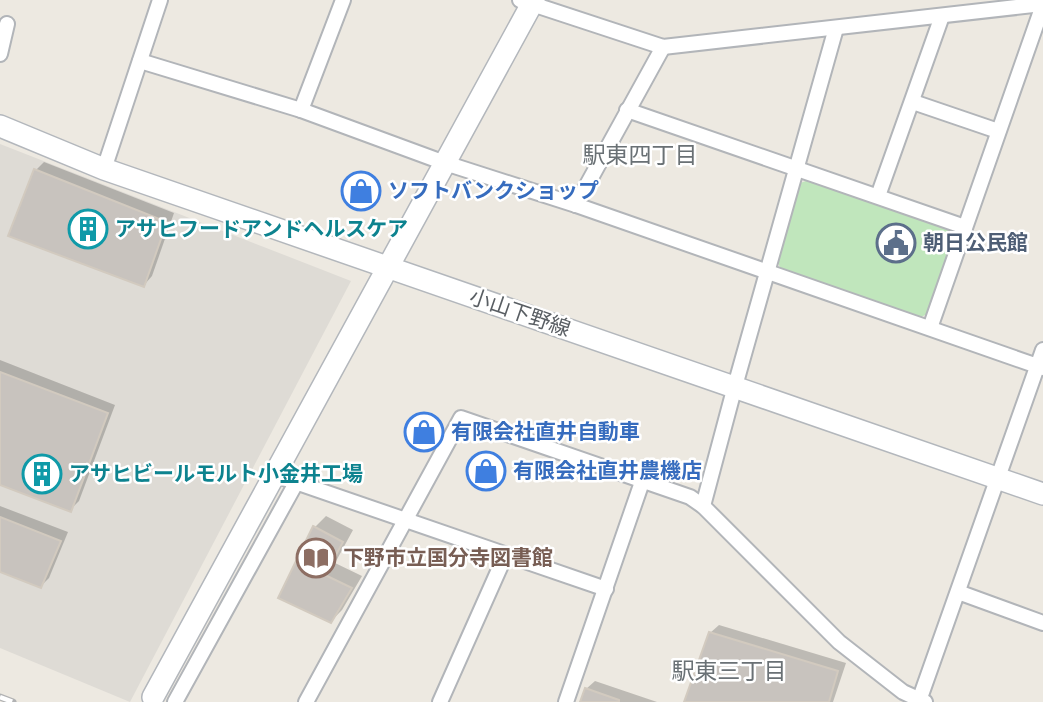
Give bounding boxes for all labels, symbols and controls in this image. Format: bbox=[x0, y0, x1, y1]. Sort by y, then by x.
district label: 駅東四丁目 bbox=[583, 141, 698, 169]
shop icon: ソフトバンクショップ bbox=[340, 170, 382, 212]
place label: ソフトバンクショップ bbox=[388, 178, 599, 203]
building icon: アサヒフードアンドヘルスケア bbox=[67, 208, 109, 250]
place label: アサヒフードアンドヘルスケア bbox=[115, 216, 408, 241]
public building icon: 朝日公民館 bbox=[875, 222, 917, 264]
place label: 朝日公民館 bbox=[923, 230, 1028, 255]
street label: 小山下野線 bbox=[466, 284, 574, 341]
shop icon: 有限会社直井自動車 bbox=[403, 411, 445, 453]
place label: 有限会社直井自動車 bbox=[451, 419, 640, 444]
shop icon: 有限会社直井農機店 bbox=[465, 450, 507, 492]
building icon: アサヒビールモルト小金井工場 bbox=[21, 453, 63, 495]
place label: 有限会社直井農機店 bbox=[513, 458, 702, 483]
place label: アサヒビールモルト小金井工場 bbox=[69, 461, 363, 486]
library icon: 下野市立国分寺図書館 bbox=[295, 537, 337, 579]
place label: 下野市立国分寺図書館 bbox=[343, 545, 553, 570]
district label: 駅東三丁目 bbox=[672, 657, 787, 685]

